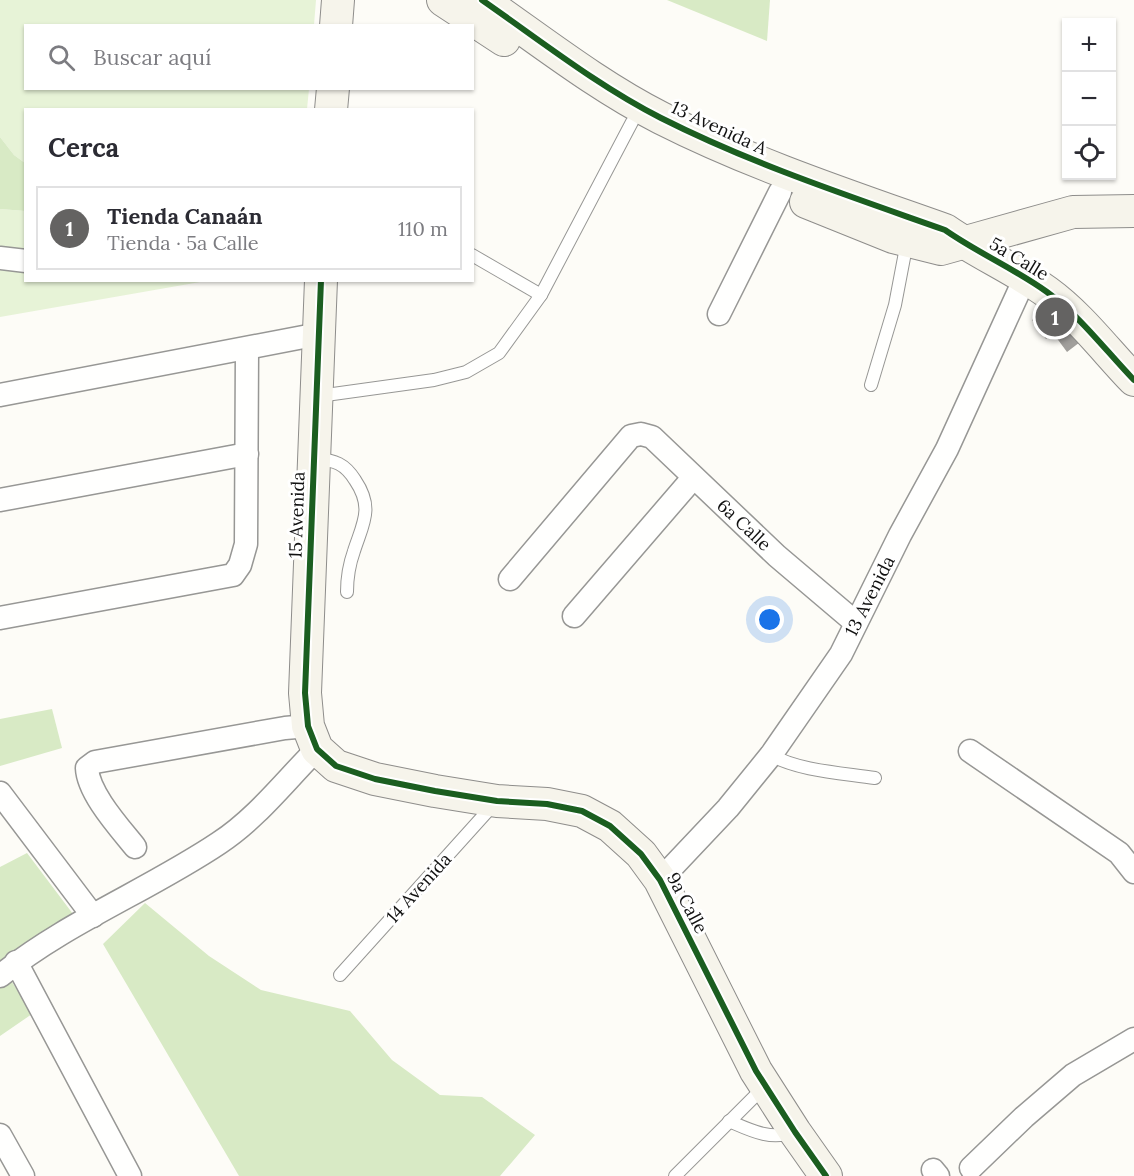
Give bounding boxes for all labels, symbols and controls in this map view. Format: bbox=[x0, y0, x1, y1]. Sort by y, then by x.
map controls bbox=[1062, 18, 1116, 180]
button: + bbox=[1062, 18, 1116, 72]
search box bbox=[24, 24, 474, 90]
icon: search bbox=[45, 41, 78, 74]
text: Buscar aquí bbox=[93, 43, 211, 71]
button: − bbox=[1062, 72, 1116, 126]
street label: 13 Avenida A bbox=[668, 95, 771, 160]
button: locate bbox=[1062, 126, 1116, 180]
text: Cerca bbox=[48, 131, 119, 164]
text: Tienda Canaán bbox=[107, 202, 263, 230]
text: 1 bbox=[65, 216, 74, 241]
text: 110 m bbox=[398, 216, 448, 241]
text: Tienda · 5a Calle bbox=[107, 230, 259, 255]
street label: 5a Calle bbox=[985, 232, 1053, 285]
pin: 1 bbox=[1036, 294, 1074, 340]
street label: 15 Avenida bbox=[283, 471, 310, 559]
street label: 6a Calle bbox=[712, 494, 776, 556]
street label: 13 Avenida bbox=[840, 552, 900, 640]
your location bbox=[755, 605, 784, 634]
street label: 14 Avenida bbox=[381, 848, 456, 928]
street label: 9a Calle bbox=[662, 868, 713, 937]

